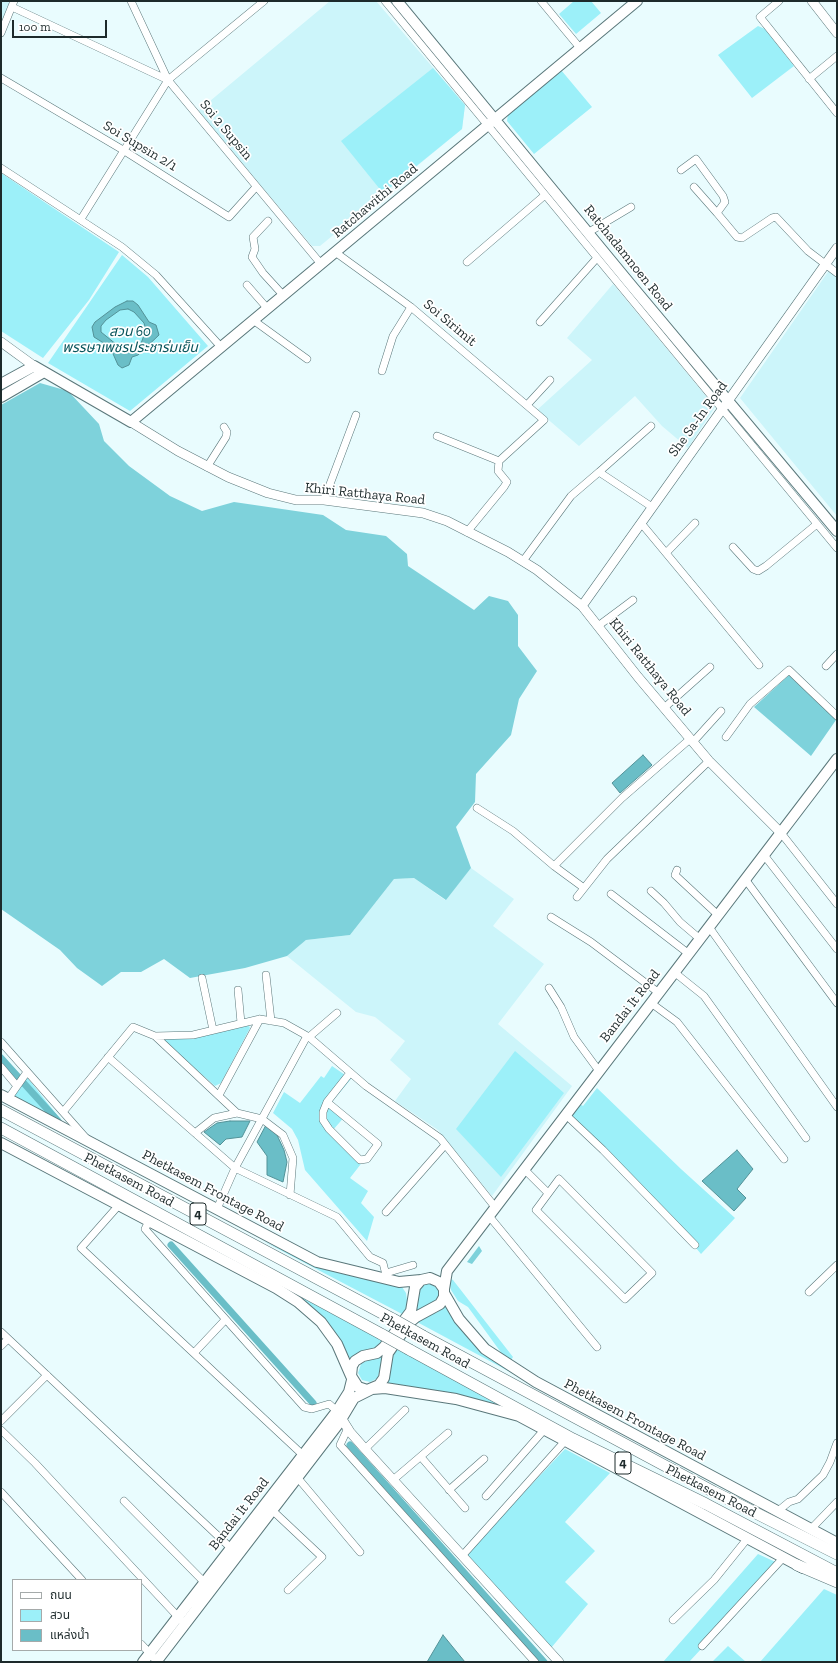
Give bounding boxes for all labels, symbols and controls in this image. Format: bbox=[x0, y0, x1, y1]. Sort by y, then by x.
scale bar bbox=[14, 12, 109, 38]
text: 100 m bbox=[19, 20, 51, 34]
street label: Soi 2 Supsin bbox=[196, 97, 256, 163]
street label: Soi Supsin 2/1 bbox=[100, 117, 180, 175]
street label: Ratchawithi Road bbox=[329, 160, 421, 242]
street label: Ratchadamnoen Road bbox=[580, 202, 676, 314]
street label: Soi Sirimit bbox=[420, 296, 480, 350]
park label: สวน 60 พรรษาเพชรประชาร่มเย็น bbox=[62, 324, 198, 356]
street label: She Sa-In Road bbox=[665, 378, 731, 460]
street label: Khiri Ratthaya Road bbox=[304, 479, 426, 509]
street label: Khiri Ratthaya Road bbox=[605, 615, 695, 719]
street label: Bandai It Road bbox=[596, 966, 664, 1046]
street label: Phetkasem Frontage Road bbox=[139, 1146, 287, 1236]
street label: Phetkasem Road bbox=[81, 1149, 177, 1211]
road number: 4 bbox=[190, 1203, 206, 1225]
street label: Phetkasem Road bbox=[377, 1309, 473, 1373]
street label: Phetkasem Frontage Road bbox=[561, 1375, 709, 1465]
road number: 4 bbox=[615, 1452, 631, 1474]
street label: Phetkasem Road bbox=[663, 1461, 759, 1521]
street label: Bandai It Road bbox=[205, 1474, 273, 1554]
legend bbox=[12, 1579, 142, 1651]
text: ถนน bbox=[50, 1588, 72, 1602]
text: สวน bbox=[50, 1608, 70, 1622]
text: แหล่งน้ำ bbox=[50, 1628, 89, 1642]

